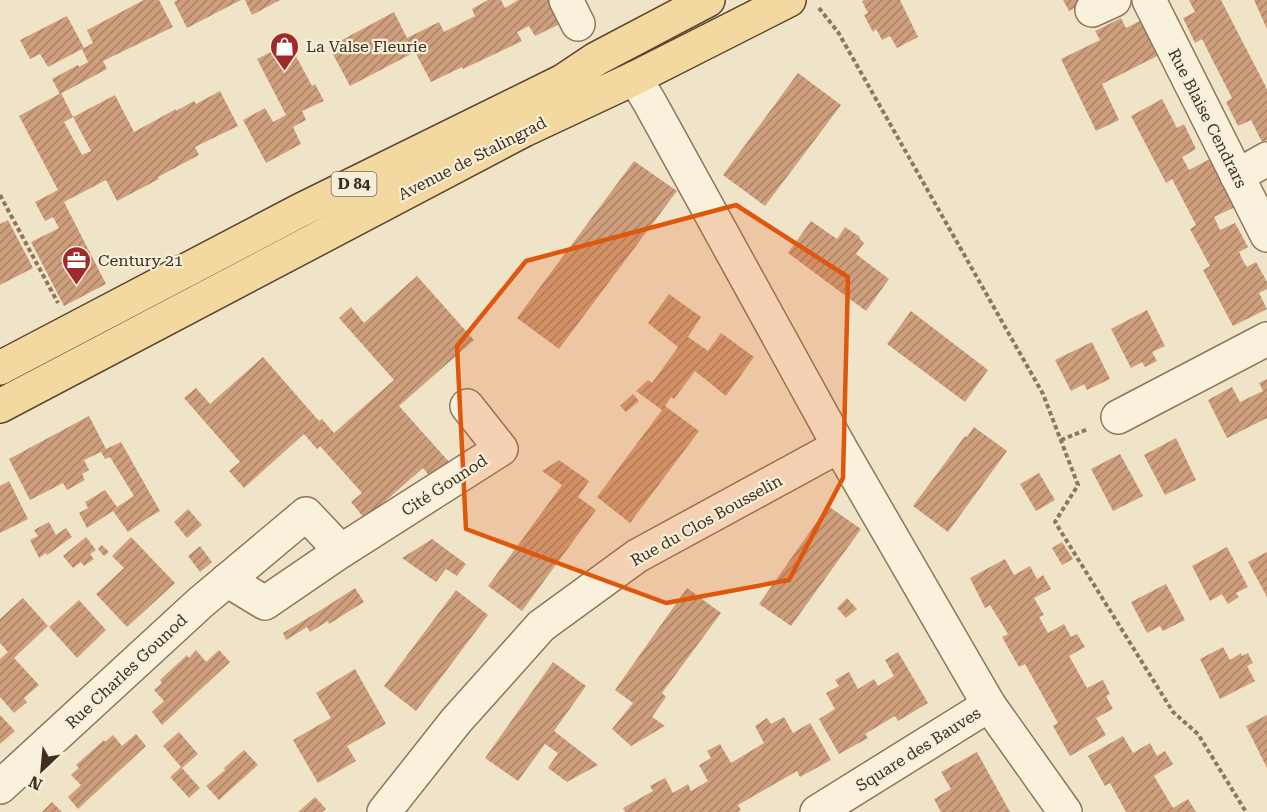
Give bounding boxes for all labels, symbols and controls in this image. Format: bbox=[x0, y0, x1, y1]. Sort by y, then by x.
shop icon: La Valse Fleurie bbox=[269, 30, 301, 72]
place label: La Valse Fleurie bbox=[306, 37, 427, 56]
street label: Rue Blaise Cendrars bbox=[1164, 45, 1251, 191]
street label: Avenue de Stalingrad bbox=[395, 113, 549, 204]
road number: D 84 bbox=[332, 172, 376, 196]
office icon: Century 21 bbox=[61, 244, 93, 286]
place label: Century 21 bbox=[98, 251, 183, 270]
street label: Cité Gounod bbox=[398, 451, 491, 520]
street label: Rue du Clos Bousselin bbox=[627, 471, 785, 570]
street label: Rue Charles Gounod bbox=[62, 610, 191, 733]
street label: Square des Bauves bbox=[852, 703, 984, 796]
north arrow bbox=[12, 740, 72, 800]
text: N bbox=[26, 772, 45, 794]

